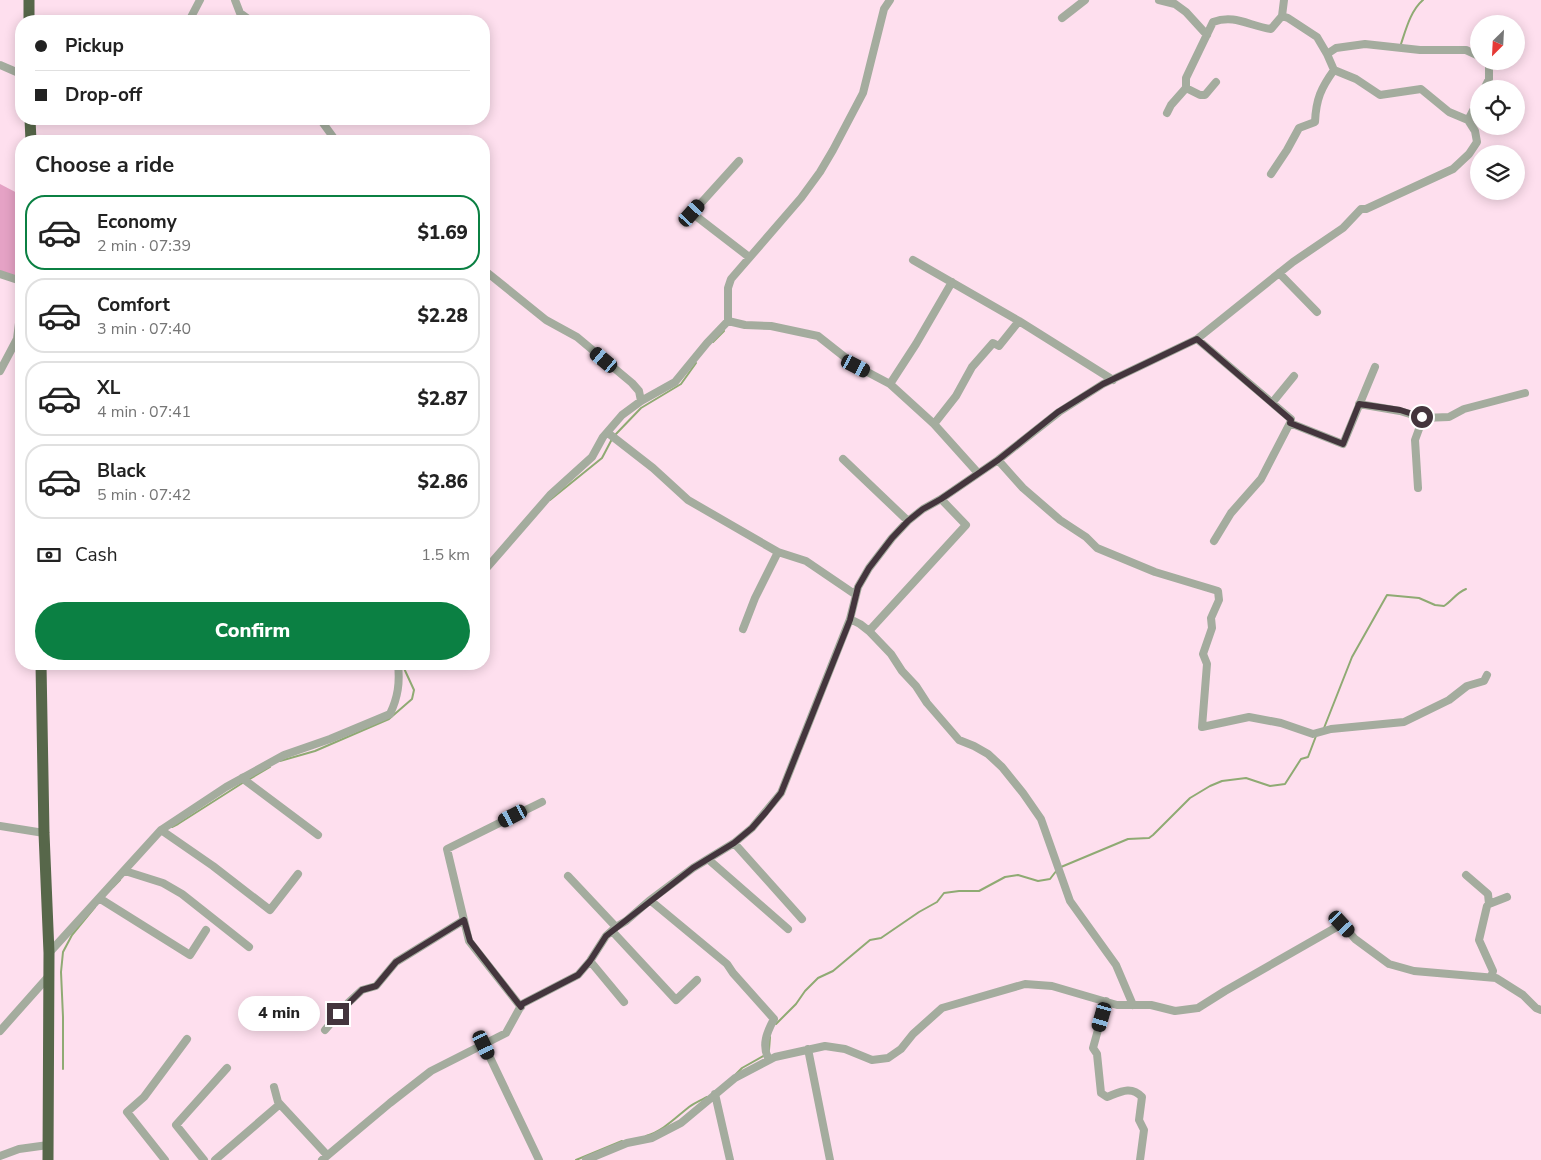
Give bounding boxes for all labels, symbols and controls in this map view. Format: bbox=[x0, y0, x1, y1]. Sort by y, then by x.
north arrow bbox=[1470, 15, 1525, 70]
map controls bbox=[1470, 15, 1525, 200]
text: Pickup bbox=[65, 33, 124, 59]
button: locate bbox=[1470, 80, 1525, 135]
text: Drop-off bbox=[65, 82, 142, 108]
button: layers bbox=[1470, 145, 1525, 200]
text: Choose a ride bbox=[35, 150, 174, 180]
car bbox=[676, 197, 707, 229]
text: Economy bbox=[97, 209, 177, 235]
icon: car bbox=[37, 210, 82, 255]
text: $1.69 bbox=[417, 220, 468, 246]
text: 2 min · 07:39 bbox=[97, 235, 191, 257]
text: Comfort bbox=[97, 292, 170, 318]
icon: car bbox=[37, 293, 82, 338]
text: $2.28 bbox=[417, 303, 468, 329]
text: 3 min · 07:40 bbox=[97, 318, 191, 340]
car bbox=[587, 345, 620, 375]
car bbox=[839, 353, 872, 379]
text: XL bbox=[97, 375, 120, 401]
icon: car bbox=[37, 376, 82, 421]
text: $2.87 bbox=[417, 386, 468, 412]
text: 4 min · 07:41 bbox=[97, 401, 191, 423]
route start bbox=[1411, 406, 1433, 428]
text: Black bbox=[97, 458, 146, 484]
icon: car bbox=[37, 459, 82, 504]
text: $2.86 bbox=[417, 469, 468, 495]
text: 5 min · 07:42 bbox=[97, 484, 191, 506]
icon: cash bbox=[35, 541, 63, 569]
text: Cash bbox=[75, 542, 117, 568]
text: 1.5 km bbox=[421, 544, 470, 566]
button: Confirm bbox=[35, 602, 470, 660]
car bbox=[496, 803, 529, 829]
car bbox=[1326, 908, 1357, 940]
callout: 4 min bbox=[238, 996, 320, 1032]
car bbox=[1090, 1001, 1113, 1033]
text: 4 min bbox=[258, 1002, 300, 1024]
route end bbox=[327, 1003, 349, 1025]
car bbox=[470, 1028, 497, 1062]

